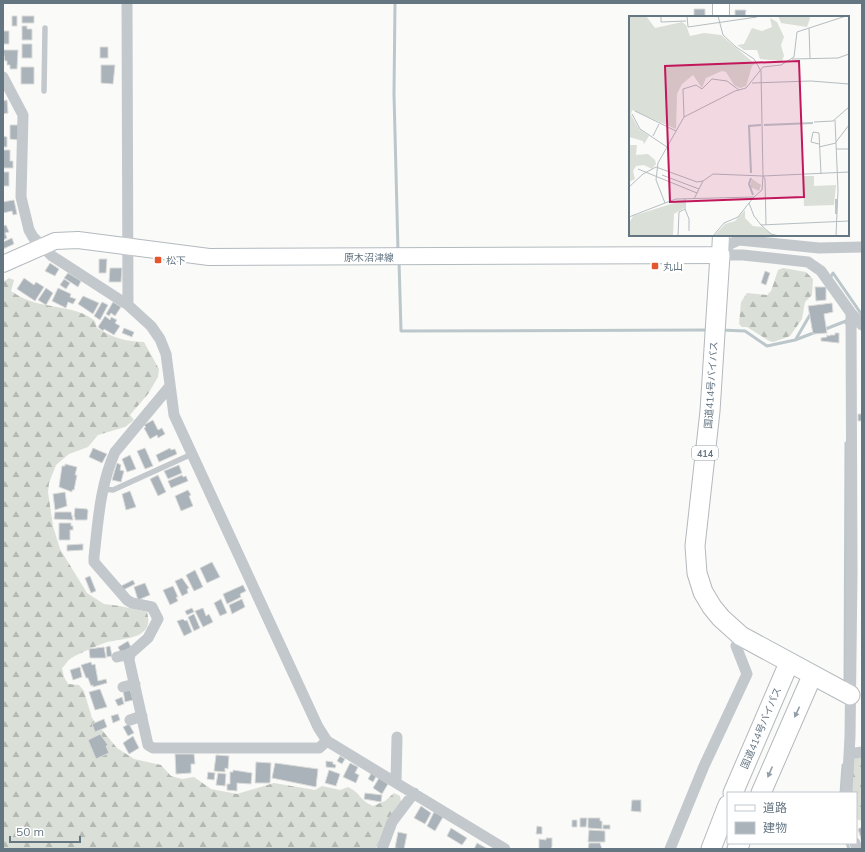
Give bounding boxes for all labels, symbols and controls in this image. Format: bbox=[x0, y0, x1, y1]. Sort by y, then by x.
inset map bbox=[629, 16, 849, 236]
street label: 原木沼津線 bbox=[344, 251, 394, 264]
place label: 松下 bbox=[166, 254, 186, 267]
marker: 松下 bbox=[153, 255, 163, 265]
place label: 丸山 bbox=[663, 260, 683, 273]
marker: 丸山 bbox=[650, 261, 660, 271]
street label: 国道414号バイパス bbox=[701, 341, 721, 429]
road number: 414 bbox=[692, 446, 718, 460]
street label: 国道414号バイパス bbox=[738, 685, 784, 771]
one-way arrow bbox=[794, 706, 800, 717]
one-way arrow bbox=[766, 767, 772, 779]
legend bbox=[727, 792, 857, 844]
text: 道路 bbox=[763, 800, 787, 815]
scale bar bbox=[10, 818, 80, 844]
text: 建物 bbox=[763, 820, 787, 835]
text: 50 m bbox=[16, 824, 44, 839]

